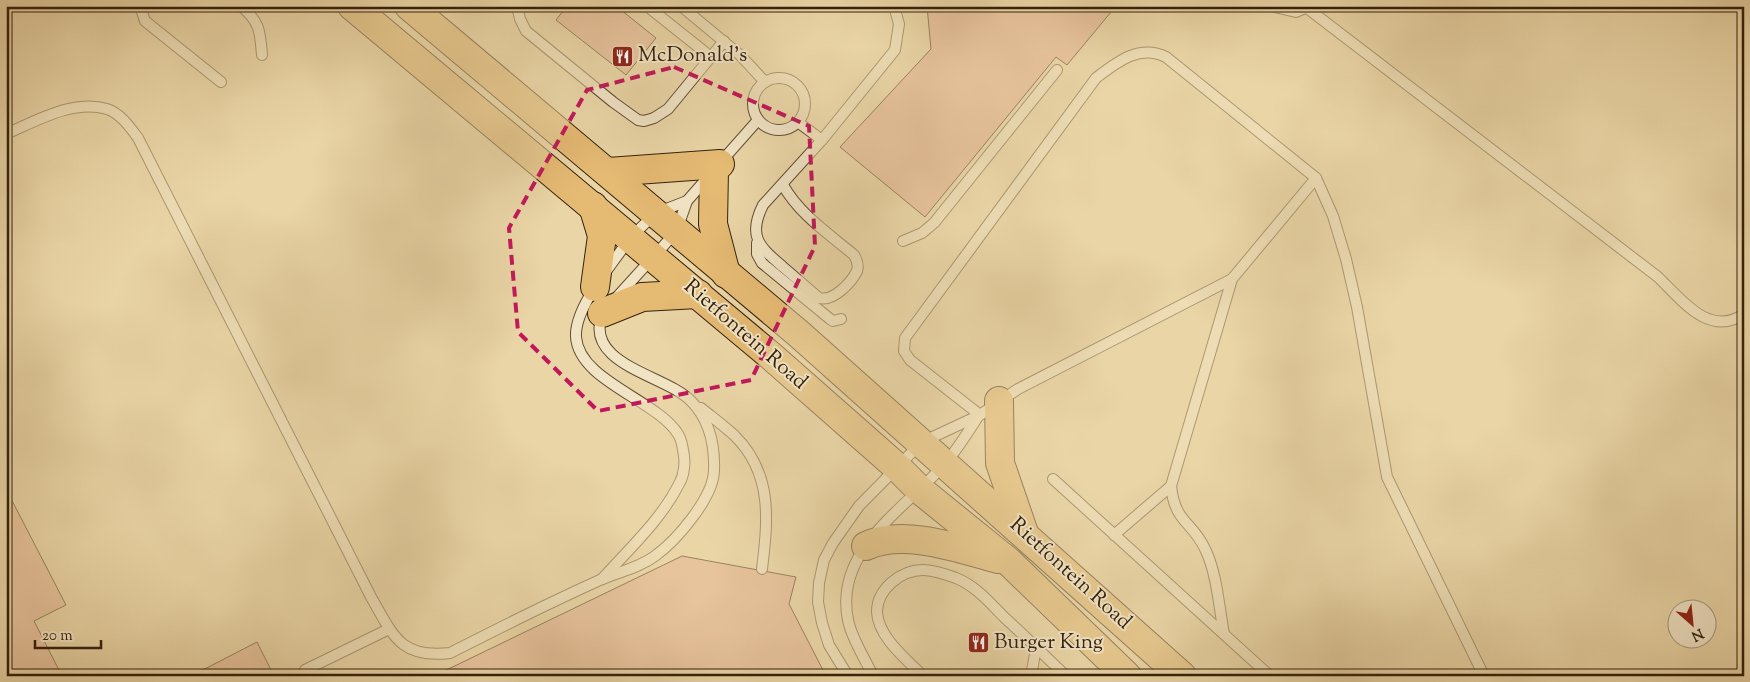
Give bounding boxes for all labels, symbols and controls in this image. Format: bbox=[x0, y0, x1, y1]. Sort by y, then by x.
place label: McDonald's bbox=[638, 41, 747, 71]
restaurant icon: McDonald's bbox=[610, 44, 634, 68]
street label: Rietfontein Road bbox=[677, 273, 814, 397]
street label: Rietfontein Road bbox=[1002, 511, 1138, 637]
north arrow bbox=[1668, 600, 1718, 650]
scale bar bbox=[35, 617, 101, 649]
text: N bbox=[1687, 622, 1707, 645]
text: 20 m bbox=[42, 626, 73, 647]
place label: Burger King bbox=[994, 628, 1103, 658]
restaurant icon: Burger King bbox=[966, 631, 990, 655]

